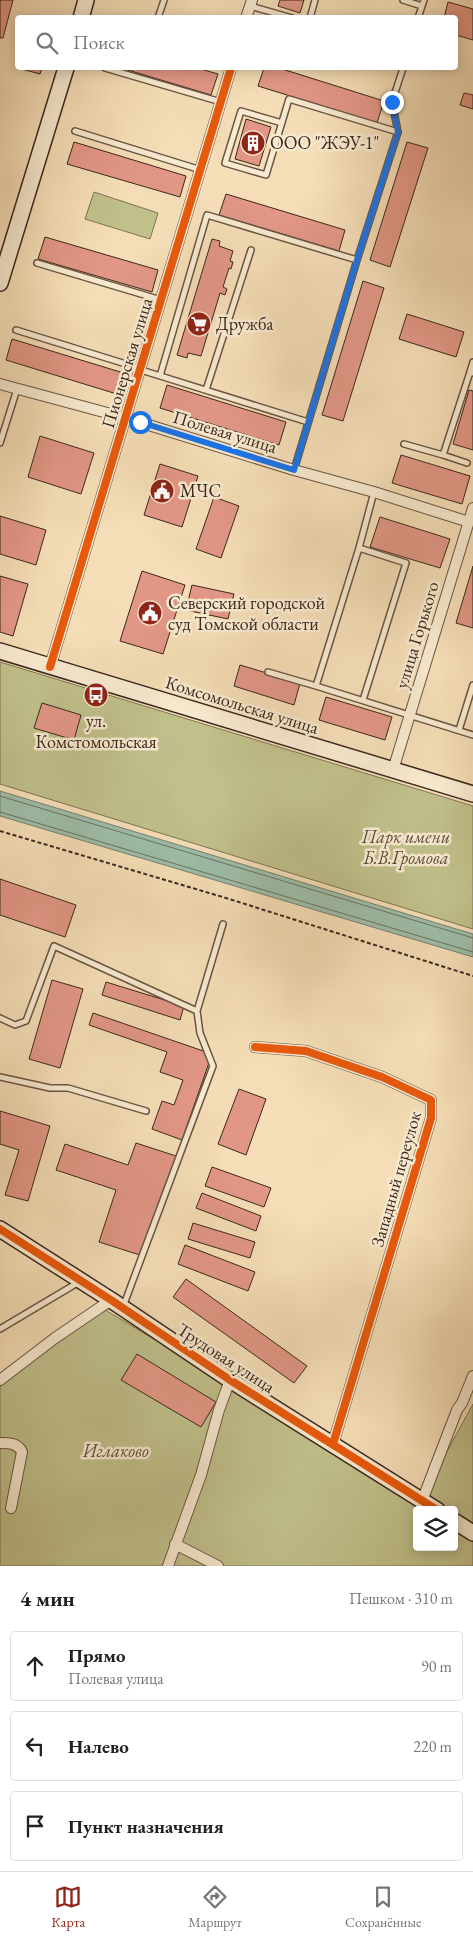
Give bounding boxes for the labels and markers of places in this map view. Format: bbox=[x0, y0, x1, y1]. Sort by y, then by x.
building icon: ООО "ЖЭУ-1" bbox=[240, 130, 266, 156]
place label: ООО "ЖЭУ-1" bbox=[270, 131, 379, 154]
supermarket icon: Дружба bbox=[186, 311, 212, 337]
place label: Дружба bbox=[216, 312, 274, 335]
public building icon: МЧС bbox=[149, 478, 175, 504]
place label: МЧС bbox=[180, 479, 221, 502]
place label: Северский городской суд Томской области bbox=[168, 591, 326, 635]
public building icon: Северский городской суд Томской области bbox=[137, 600, 163, 626]
bus stop icon: ул. Комстомольская bbox=[83, 682, 109, 708]
place label: ул. Комстомольская bbox=[35, 709, 157, 753]

